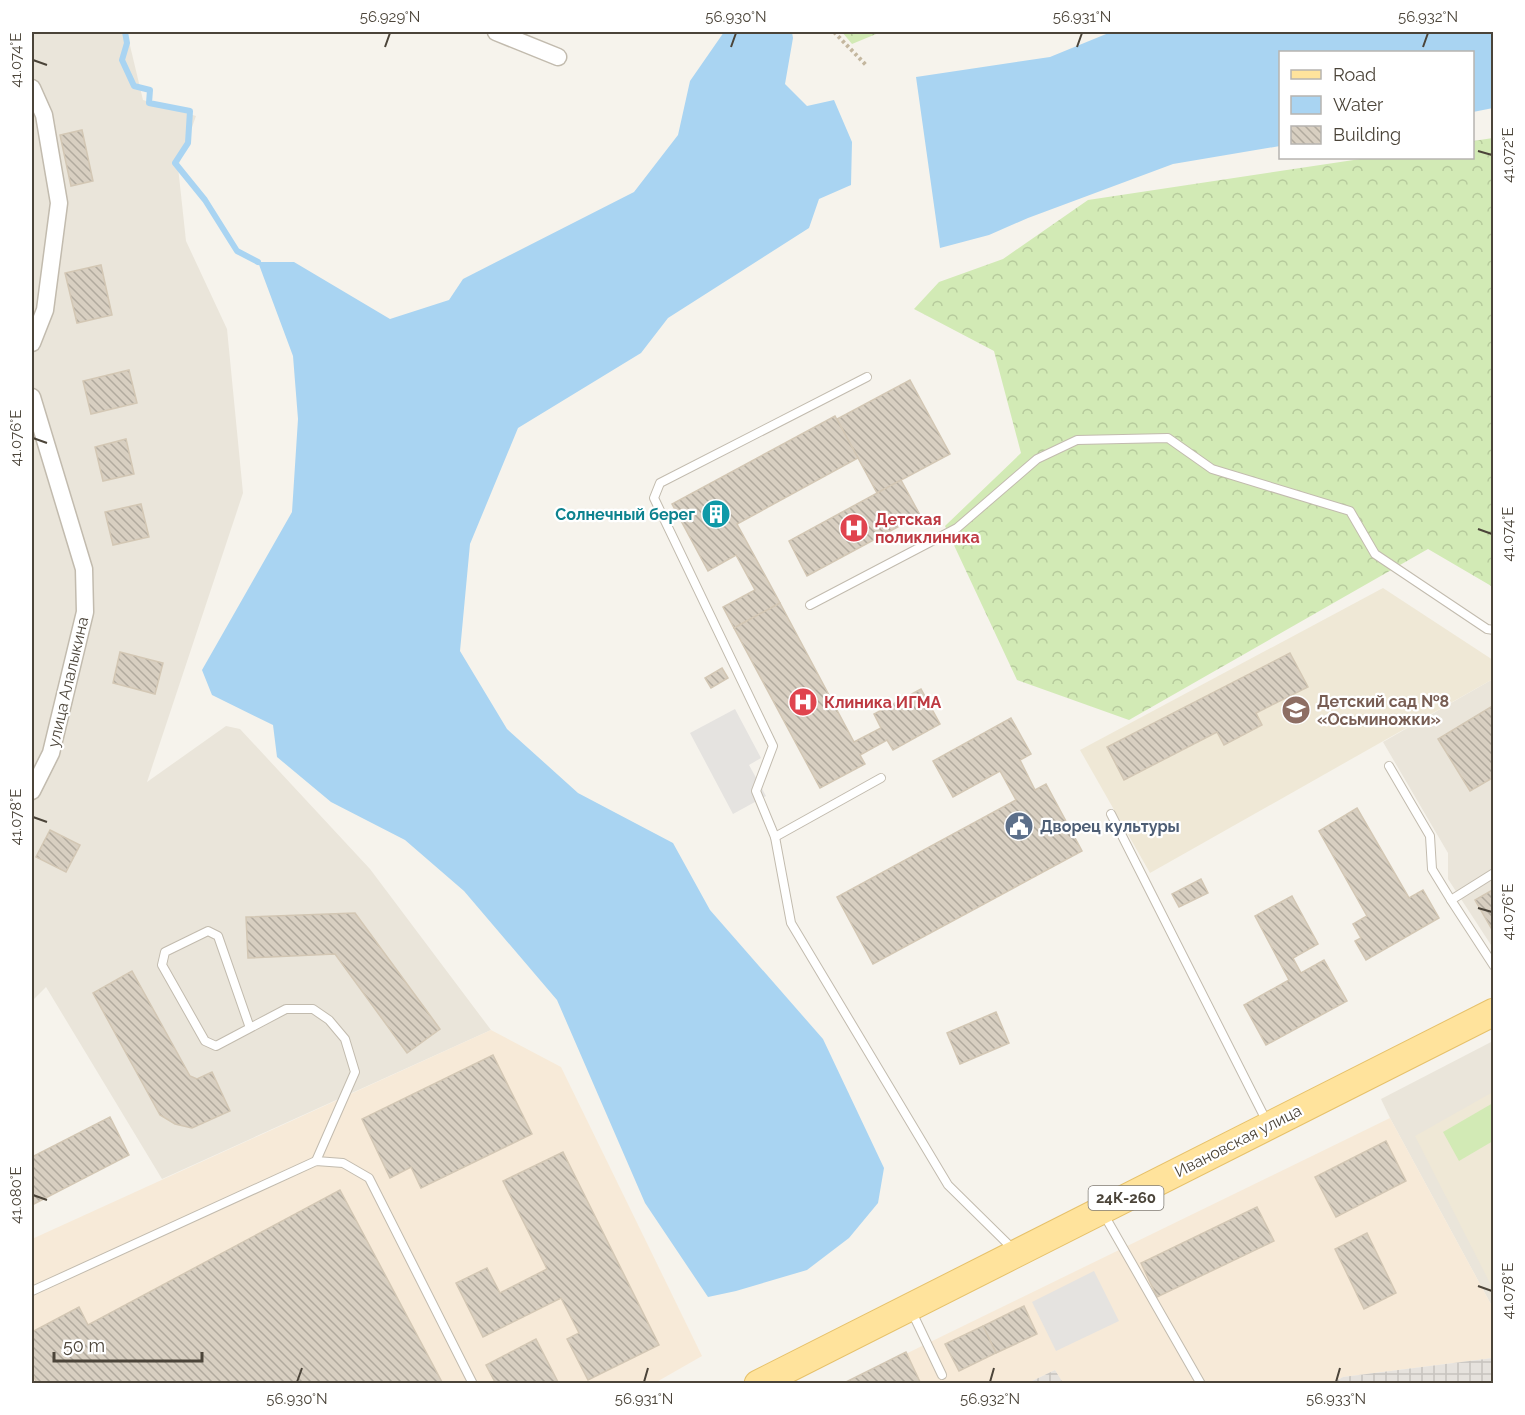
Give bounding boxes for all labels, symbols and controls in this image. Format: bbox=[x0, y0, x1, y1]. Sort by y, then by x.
text: 56.929°N bbox=[360, 8, 420, 26]
text: 56.930°N bbox=[705, 8, 767, 26]
text: 56.931°N bbox=[1053, 8, 1111, 26]
text: 56.932°N bbox=[1398, 8, 1458, 26]
text: 41.074°E bbox=[7, 33, 25, 87]
legend bbox=[1279, 51, 1474, 159]
text: Road bbox=[1333, 64, 1376, 85]
text: Water bbox=[1333, 94, 1384, 115]
text: Building bbox=[1333, 124, 1401, 145]
text: 41.072°E bbox=[1499, 127, 1517, 183]
text: 41.076°E bbox=[7, 410, 25, 466]
building icon: Солнечный берег bbox=[700, 498, 732, 530]
place label: Солнечный берег bbox=[555, 505, 695, 524]
text: 41.074°E bbox=[1499, 507, 1517, 561]
place label: Детская поликлиника bbox=[875, 510, 980, 547]
hospital icon: Детская поликлиника bbox=[838, 512, 870, 544]
street label: улица Алалыкина bbox=[44, 615, 92, 749]
hospital icon: Клиника ИГМА bbox=[787, 686, 819, 718]
place label: Детский сад №8 «Осьминожки» bbox=[1317, 692, 1449, 729]
place label: Клиника ИГМА bbox=[824, 693, 942, 712]
school or university icon: Детский сад №8 «Осьминожки» bbox=[1280, 694, 1312, 726]
text: 41.078°E bbox=[7, 789, 25, 845]
public building icon: Дворец культуры bbox=[1003, 810, 1035, 842]
place label: Дворец культуры bbox=[1040, 817, 1180, 836]
text: 41.076°E bbox=[1499, 884, 1517, 940]
street label: Ивановская улица bbox=[1171, 1101, 1305, 1181]
text: 41.080°E bbox=[7, 1166, 25, 1224]
road number: 24К-260 bbox=[1088, 1186, 1164, 1210]
text: 41.078°E bbox=[1499, 1263, 1517, 1319]
scale bar bbox=[54, 1325, 202, 1363]
text: 50 m bbox=[63, 1335, 105, 1356]
text: 56.930°N bbox=[266, 1390, 328, 1408]
text: 56.931°N bbox=[615, 1390, 673, 1408]
text: 56.932°N bbox=[960, 1390, 1020, 1408]
text: 56.933°N bbox=[1306, 1390, 1366, 1408]

